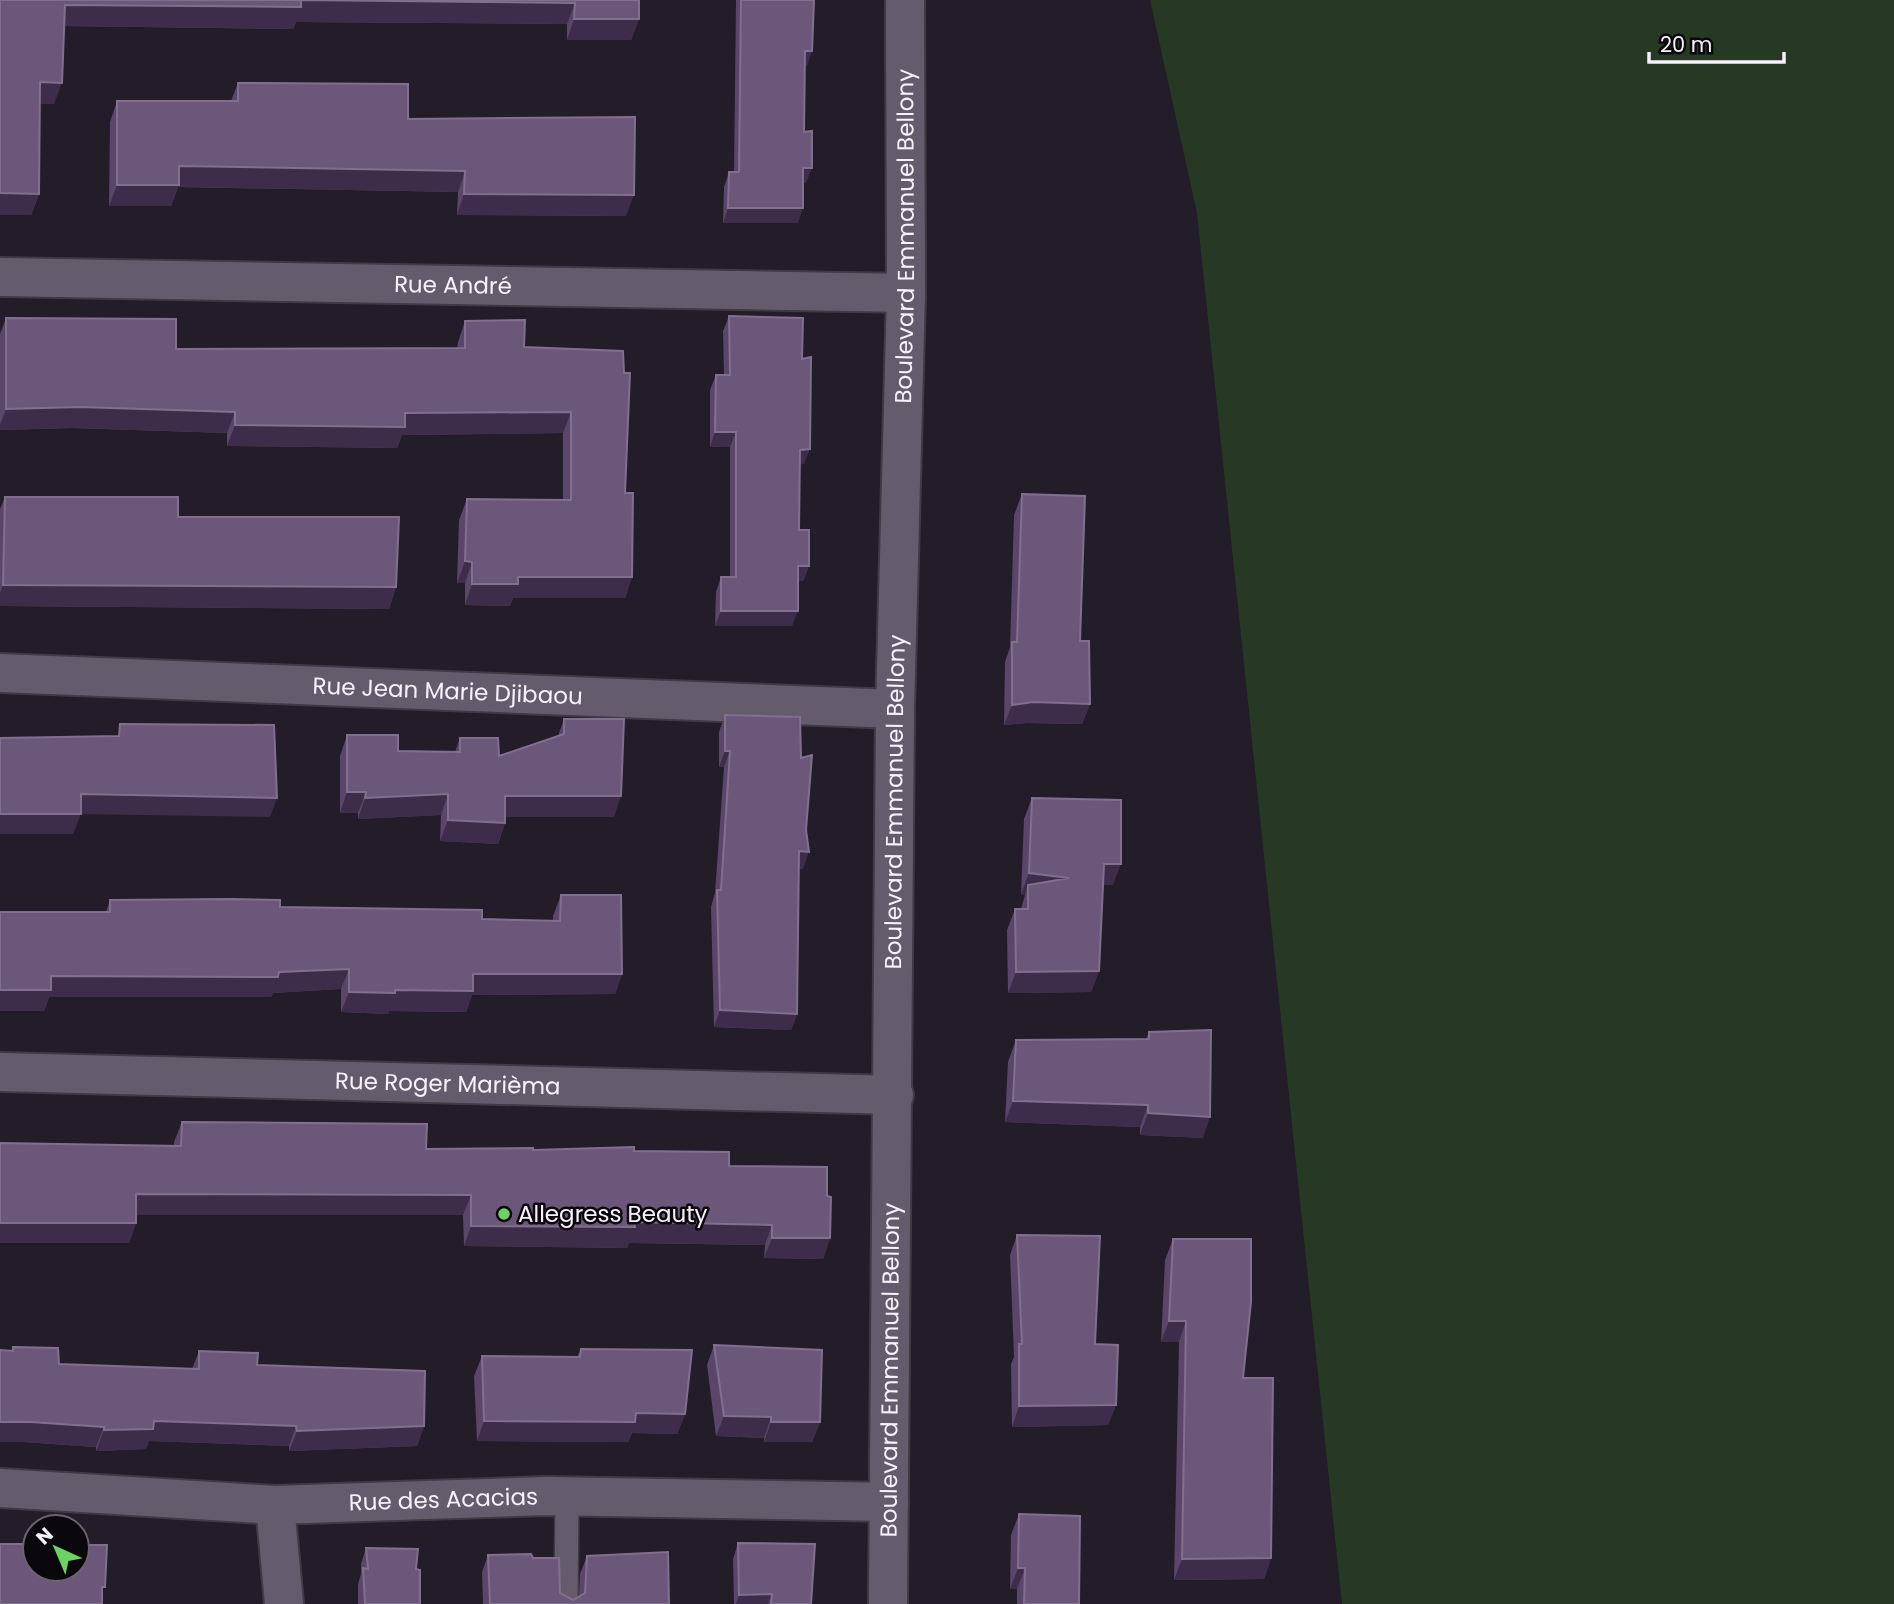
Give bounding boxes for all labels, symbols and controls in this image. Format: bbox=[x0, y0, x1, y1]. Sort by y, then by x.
scale bar bbox=[1649, 21, 1784, 65]
text: 20 m bbox=[1660, 30, 1713, 59]
street label: Boulevard Emmanuel Bellony bbox=[887, 69, 922, 404]
street label: Rue André bbox=[394, 268, 512, 302]
street label: Boulevard Emmanuel Bellony bbox=[877, 634, 913, 970]
street label: Rue Jean Marie Djibaou bbox=[312, 670, 583, 712]
street label: Rue Roger Marièma bbox=[335, 1065, 561, 1102]
place label: Allegress Beauty bbox=[518, 1198, 708, 1230]
street label: Boulevard Emmanuel Bellony bbox=[873, 1202, 907, 1538]
marker: Allegress Beauty bbox=[496, 1206, 512, 1222]
street label: Rue des Acacias bbox=[348, 1480, 539, 1519]
north arrow bbox=[21, 1513, 91, 1583]
text: N bbox=[30, 1521, 59, 1551]

